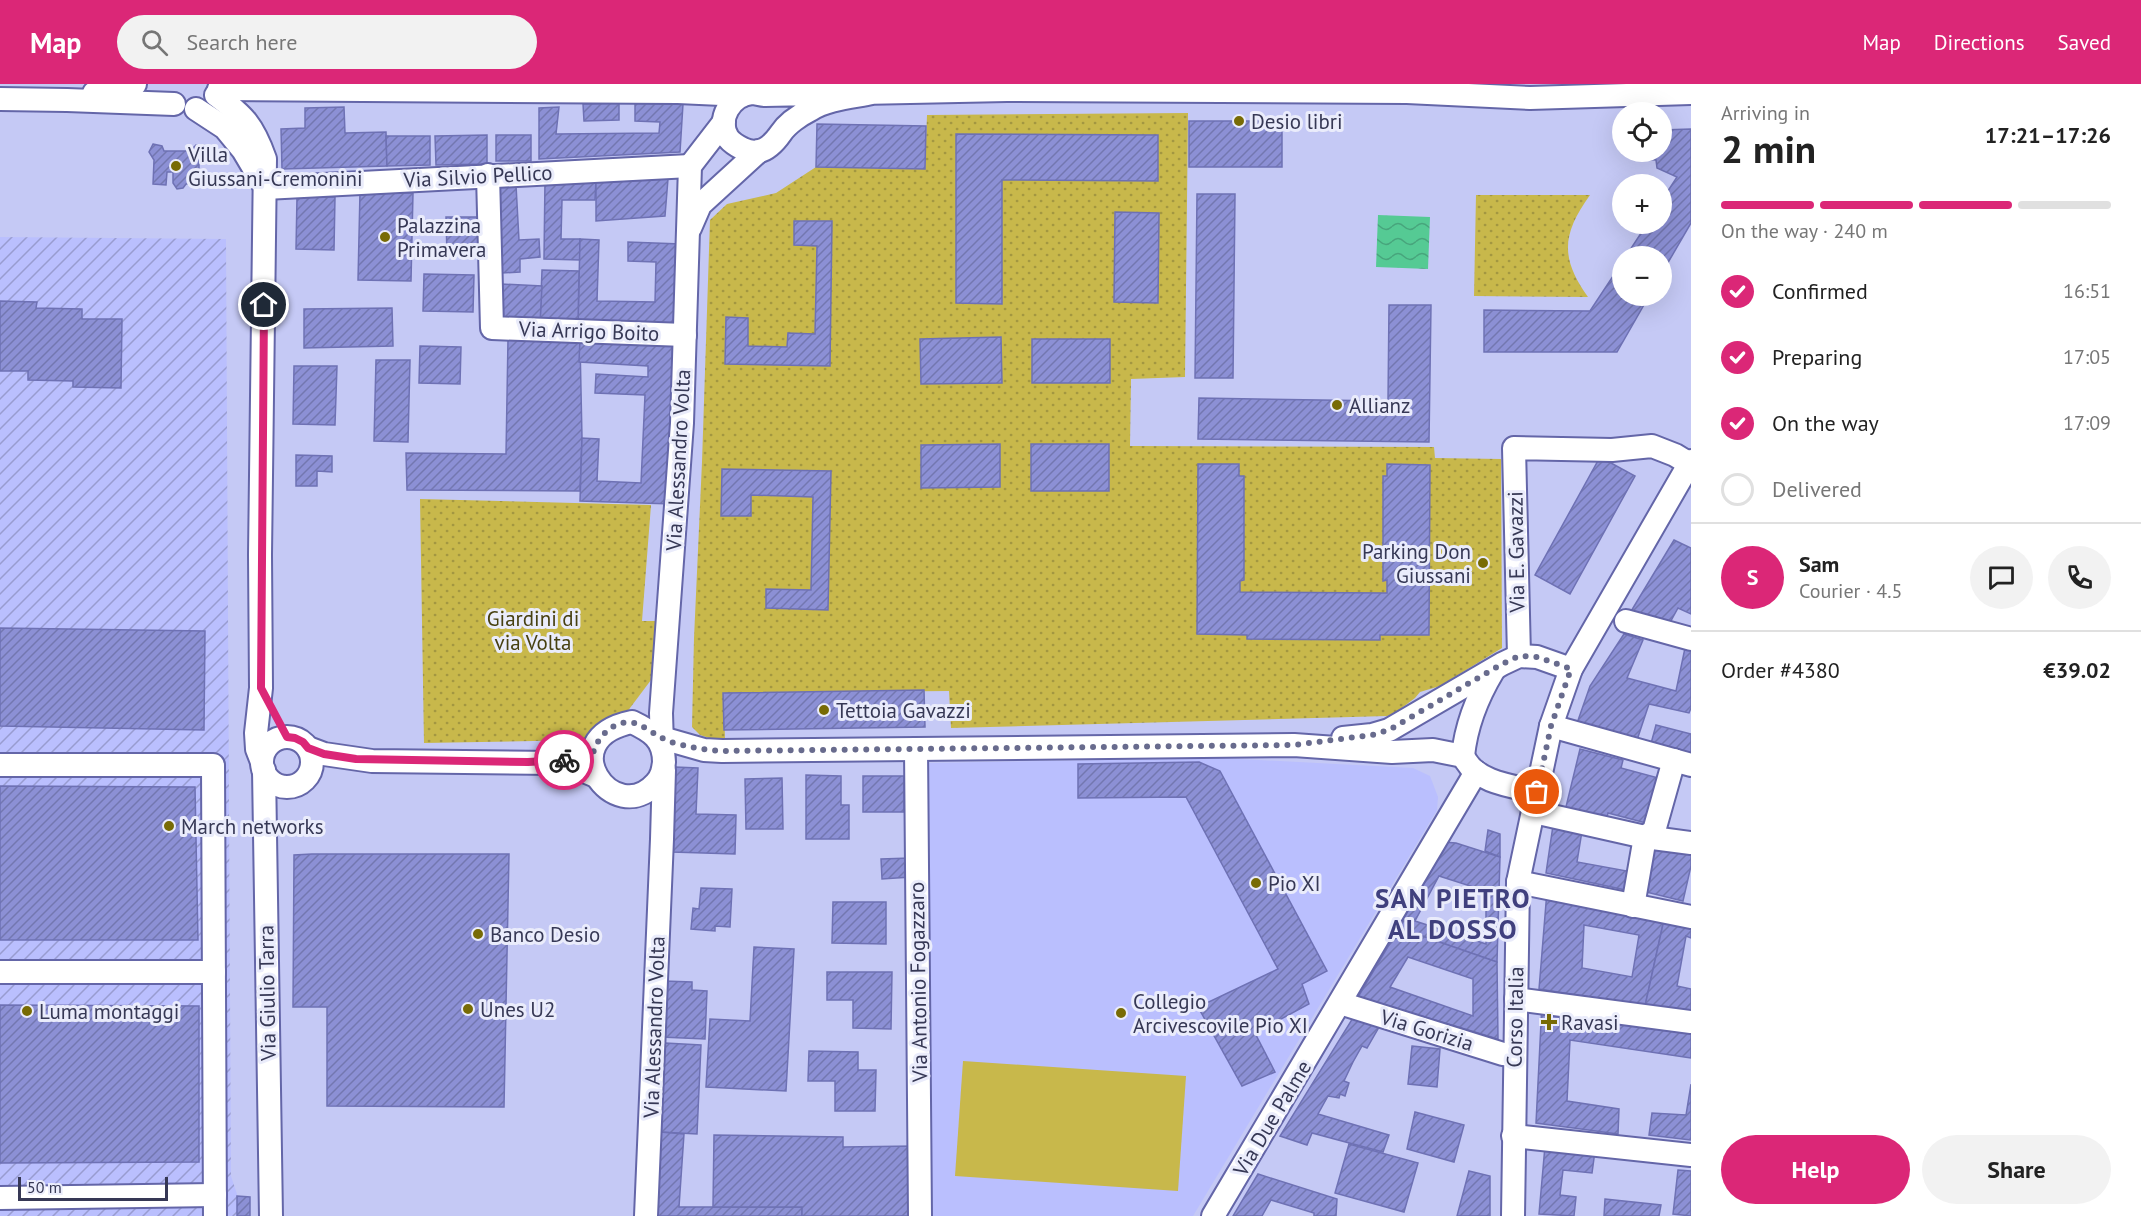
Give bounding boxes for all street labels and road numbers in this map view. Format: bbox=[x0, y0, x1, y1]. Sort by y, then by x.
street label: Via Silvio Pellico bbox=[402, 159, 553, 193]
street label: Via Arrigo Boito bbox=[517, 315, 660, 347]
street label: Via Alessandro Volta bbox=[660, 368, 696, 553]
street label: Via E. Gavazzi bbox=[1501, 491, 1531, 614]
street label: Via Antonio Fogazzaro bbox=[903, 882, 933, 1083]
street label: Via Giulio Tarra bbox=[252, 925, 282, 1062]
street label: Via Alessandro Volta bbox=[637, 936, 671, 1119]
street label: Corso Italia bbox=[1501, 966, 1529, 1068]
street label: Via Gorizia bbox=[1376, 1003, 1477, 1057]
street label: Via Due Palme bbox=[1226, 1055, 1317, 1182]

